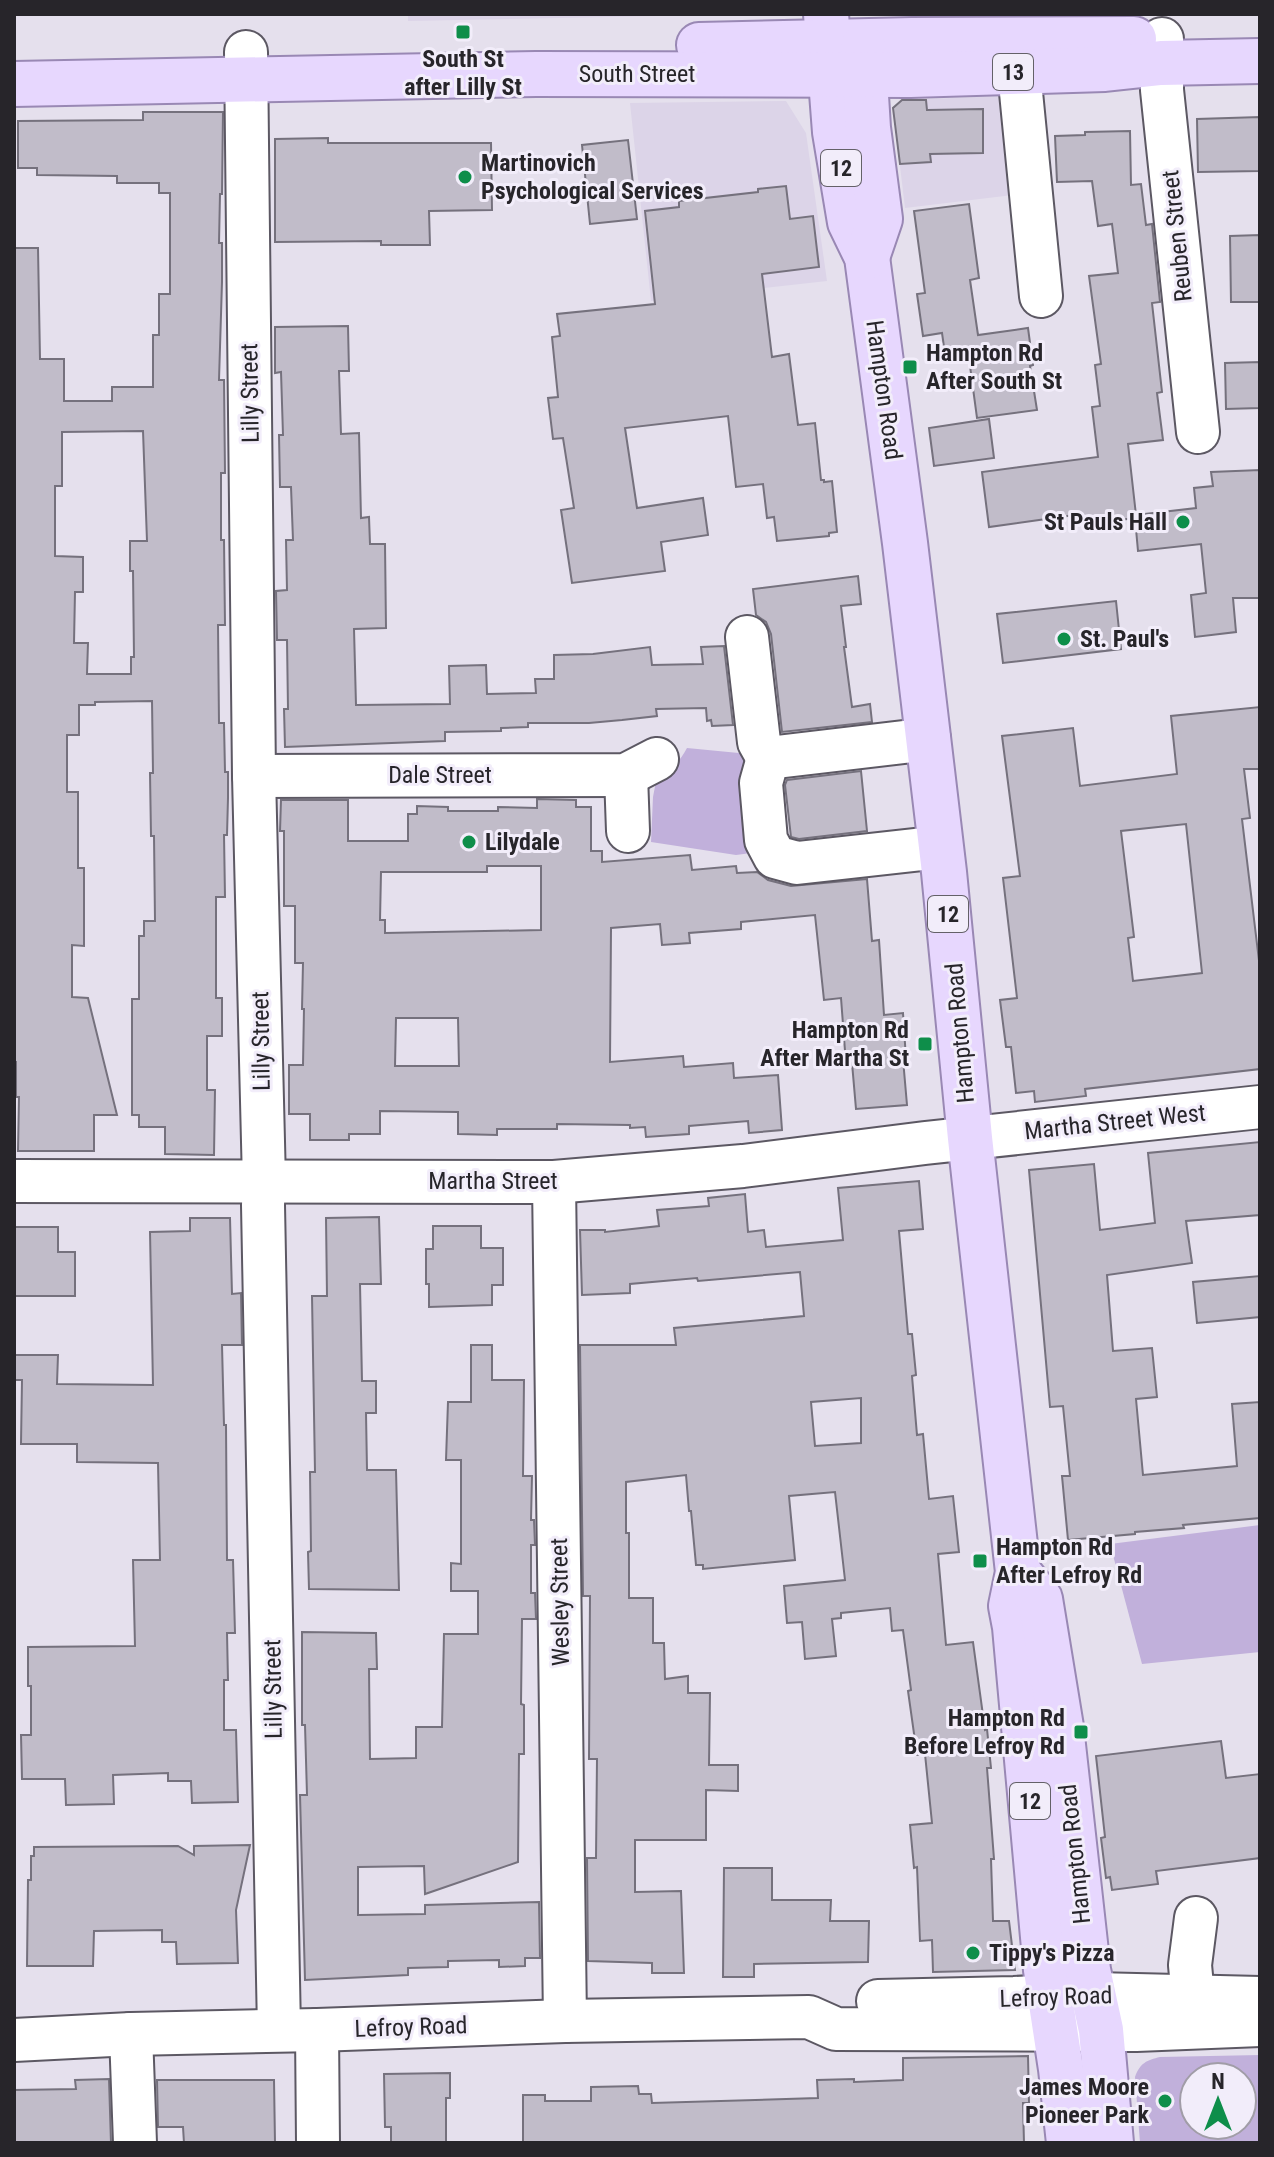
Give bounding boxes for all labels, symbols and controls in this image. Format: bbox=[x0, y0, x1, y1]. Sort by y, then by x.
marker: South St after Lilly St bbox=[454, 23, 472, 41]
place label: South St after Lilly St bbox=[404, 45, 522, 101]
road number: 13 bbox=[993, 54, 1033, 90]
street label: South Street bbox=[579, 60, 695, 88]
place label: Martinovich Psychological Services bbox=[481, 149, 704, 205]
road number: 12 bbox=[821, 150, 861, 186]
marker: Martinovich Psychological Services bbox=[456, 168, 474, 186]
street label: Reuben Street bbox=[1156, 169, 1198, 303]
street label: Hampton Road bbox=[860, 318, 908, 462]
place label: Hampton Rd After South St bbox=[926, 339, 1062, 395]
street label: Lilly Street bbox=[235, 343, 265, 443]
marker: Hampton Rd After South St bbox=[901, 358, 919, 376]
place label: St Pauls Hall bbox=[1044, 508, 1167, 536]
marker: St Pauls Hall bbox=[1174, 513, 1192, 531]
place label: St. Paul's bbox=[1080, 625, 1169, 653]
marker: St. Paul's bbox=[1055, 630, 1073, 648]
street label: Dale Street bbox=[388, 761, 492, 789]
place label: Lilydale bbox=[485, 828, 560, 856]
marker: Lilydale bbox=[460, 833, 478, 851]
road number: 12 bbox=[928, 896, 968, 932]
street label: Hampton Road bbox=[940, 962, 980, 1104]
street label: Lilly Street bbox=[246, 991, 276, 1091]
place label: Hampton Rd After Martha St bbox=[760, 1016, 909, 1072]
marker: Hampton Rd After Martha St bbox=[916, 1035, 934, 1053]
street label: Martha Street West bbox=[1023, 1099, 1207, 1145]
street label: Martha Street bbox=[428, 1167, 558, 1195]
place label: Hampton Rd After Lefroy Rd bbox=[996, 1533, 1142, 1589]
street label: Wesley Street bbox=[545, 1538, 575, 1666]
marker: Hampton Rd After Lefroy Rd bbox=[971, 1552, 989, 1570]
street label: Lilly Street bbox=[258, 1639, 288, 1739]
place label: Hampton Rd Before Lefroy Rd bbox=[904, 1704, 1065, 1760]
marker: Hampton Rd Before Lefroy Rd bbox=[1072, 1723, 1090, 1741]
road number: 12 bbox=[1010, 1783, 1050, 1819]
street label: Hampton Road bbox=[1054, 1783, 1096, 1925]
place label: Tippy's Pizza bbox=[989, 1939, 1115, 1967]
marker: Tippy's Pizza bbox=[964, 1944, 982, 1962]
street label: Lefroy Road bbox=[999, 1981, 1113, 2013]
street label: Lefroy Road bbox=[354, 2011, 468, 2043]
north arrow bbox=[1178, 2061, 1258, 2141]
text: N bbox=[1211, 2069, 1225, 2094]
place label: James Moore Pioneer Park bbox=[1019, 2073, 1150, 2129]
marker: James Moore Pioneer Park bbox=[1156, 2092, 1174, 2110]

